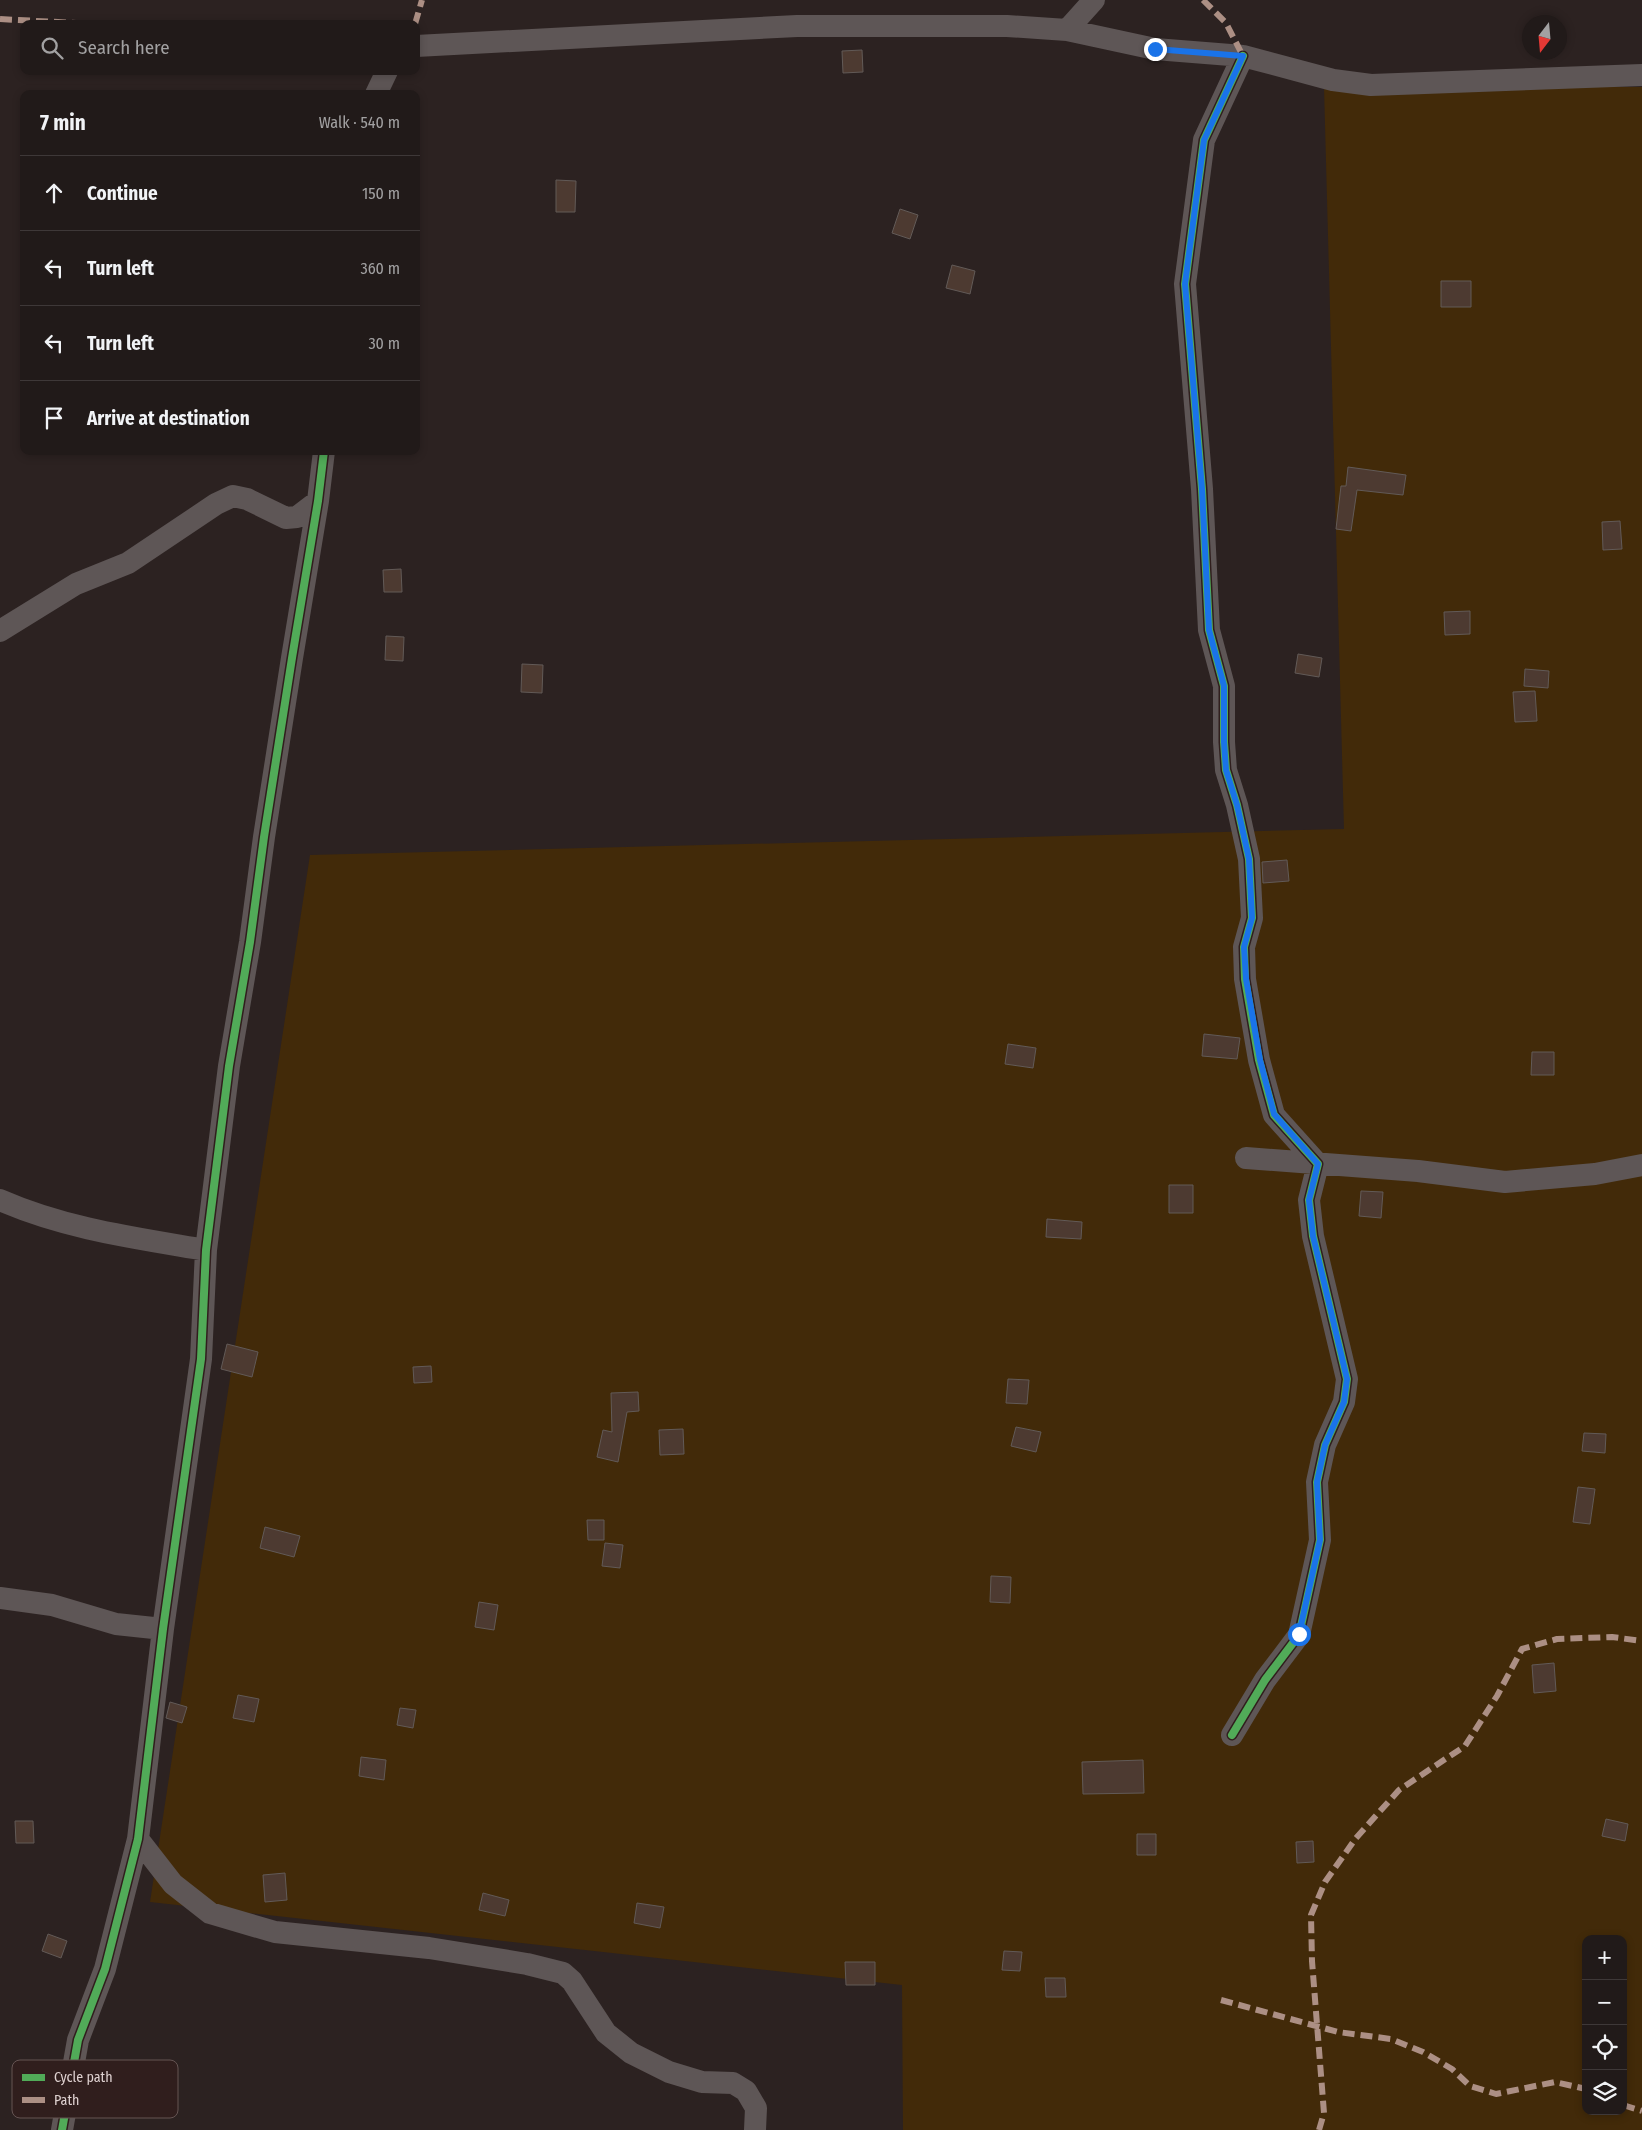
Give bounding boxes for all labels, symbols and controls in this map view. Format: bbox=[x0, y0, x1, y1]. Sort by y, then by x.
north arrow bbox=[1522, 15, 1567, 60]
search box bbox=[20, 20, 420, 75]
icon: search bbox=[38, 34, 66, 62]
text: Search here bbox=[78, 36, 170, 59]
route end bbox=[1144, 38, 1167, 61]
text: 7 min bbox=[40, 110, 86, 136]
text: Walk · 540 m bbox=[319, 113, 400, 132]
icon: ahead bbox=[40, 179, 68, 207]
text: Continue bbox=[87, 182, 158, 205]
text: 150 m bbox=[362, 184, 400, 203]
icon: left bbox=[40, 254, 68, 282]
text: Turn left bbox=[87, 257, 154, 280]
text: 360 m bbox=[360, 259, 400, 278]
icon: left bbox=[40, 329, 68, 357]
text: Turn left bbox=[87, 332, 154, 355]
text: 30 m bbox=[368, 334, 400, 353]
icon: arrive bbox=[40, 404, 68, 432]
text: Arrive at destination bbox=[87, 407, 250, 430]
route start bbox=[1288, 1623, 1311, 1646]
map controls bbox=[1582, 1935, 1627, 2115]
button: + bbox=[1582, 1935, 1627, 1980]
button: − bbox=[1582, 1980, 1627, 2025]
button: locate bbox=[1582, 2025, 1627, 2070]
legend bbox=[12, 2060, 178, 2118]
text: Cycle path bbox=[54, 2069, 113, 2086]
button: layers bbox=[1582, 2070, 1627, 2115]
text: Path bbox=[54, 2092, 79, 2109]

